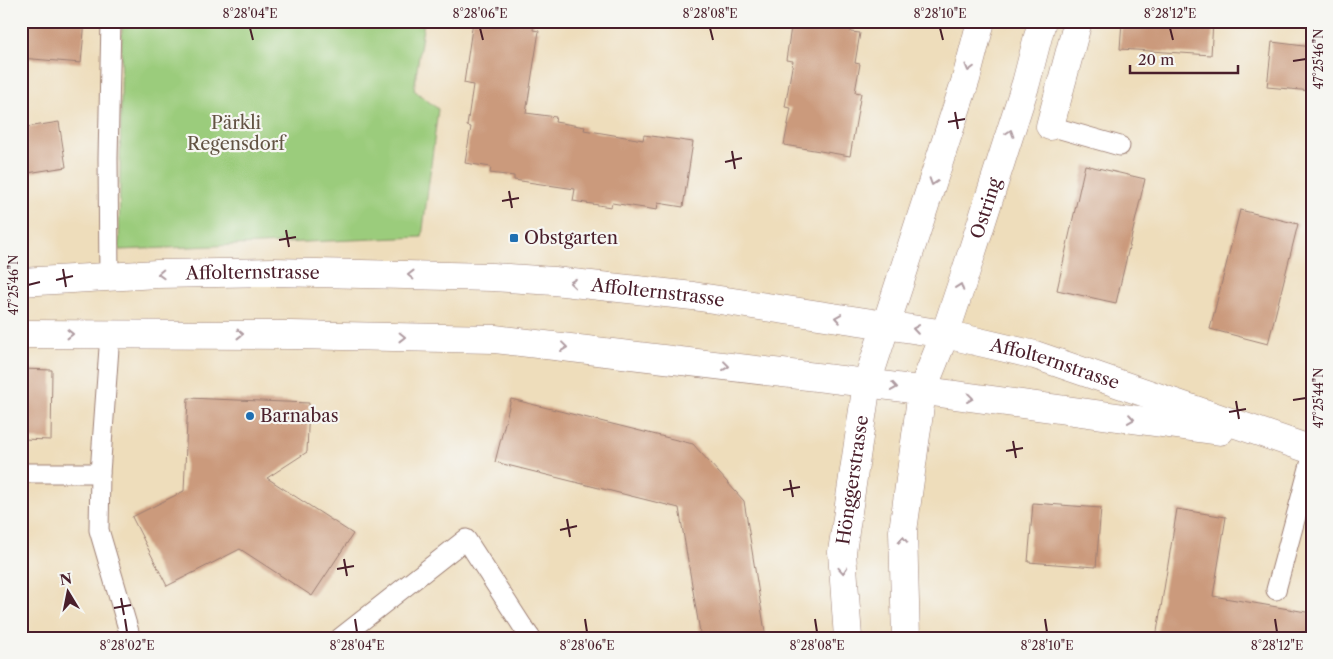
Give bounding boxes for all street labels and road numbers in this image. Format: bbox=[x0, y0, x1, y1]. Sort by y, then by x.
street label: Ostring bbox=[966, 175, 1006, 242]
street label: Affolternstrasse bbox=[185, 261, 320, 285]
street label: Affolternstrasse bbox=[589, 274, 726, 312]
street label: Affolternstrasse bbox=[987, 334, 1122, 394]
street label: Hönggerstrasse bbox=[832, 414, 873, 546]

